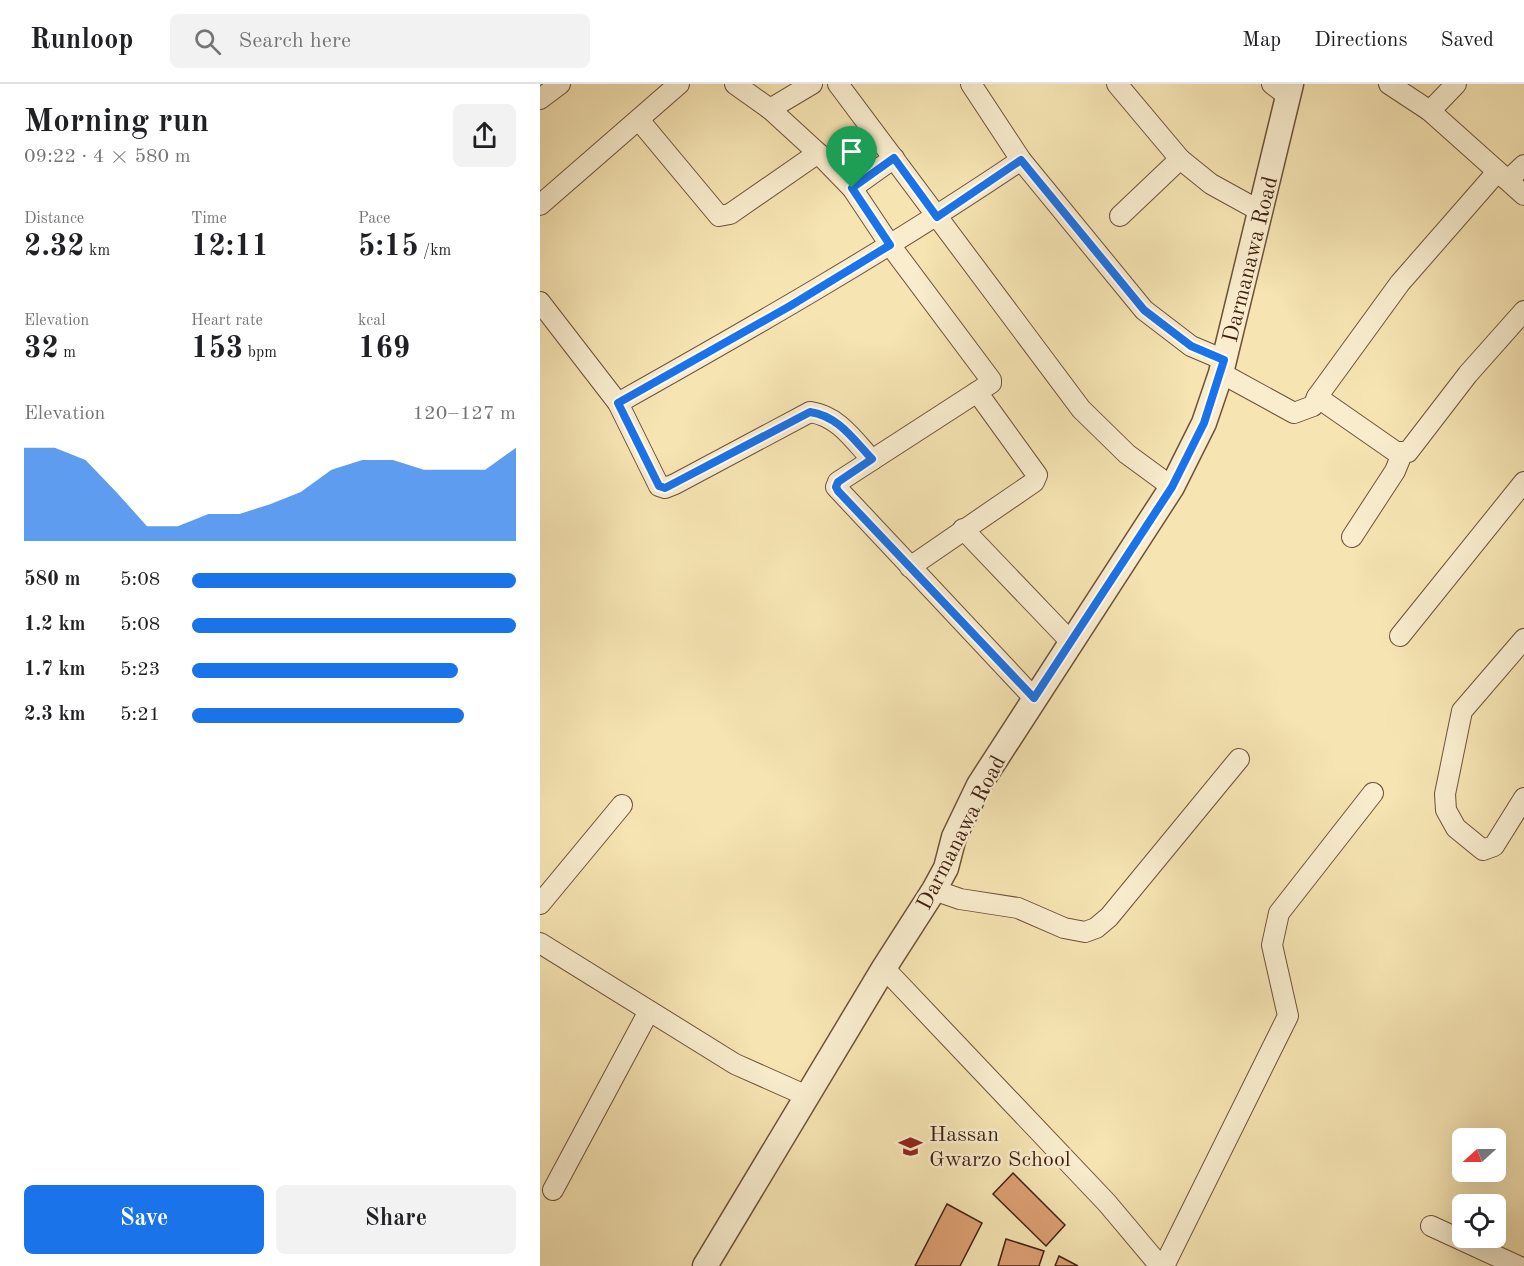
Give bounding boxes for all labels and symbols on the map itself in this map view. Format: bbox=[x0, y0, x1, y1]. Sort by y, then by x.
pin bbox=[826, 126, 877, 188]
street label: Darmanawa Road bbox=[1220, 174, 1282, 345]
street label: Darmanawa Road bbox=[913, 752, 1010, 914]
place label: Hassan Gwarzo School bbox=[929, 1124, 1071, 1171]
north arrow bbox=[1452, 1128, 1506, 1182]
school or university icon: Hassan Gwarzo School bbox=[898, 1133, 924, 1159]

